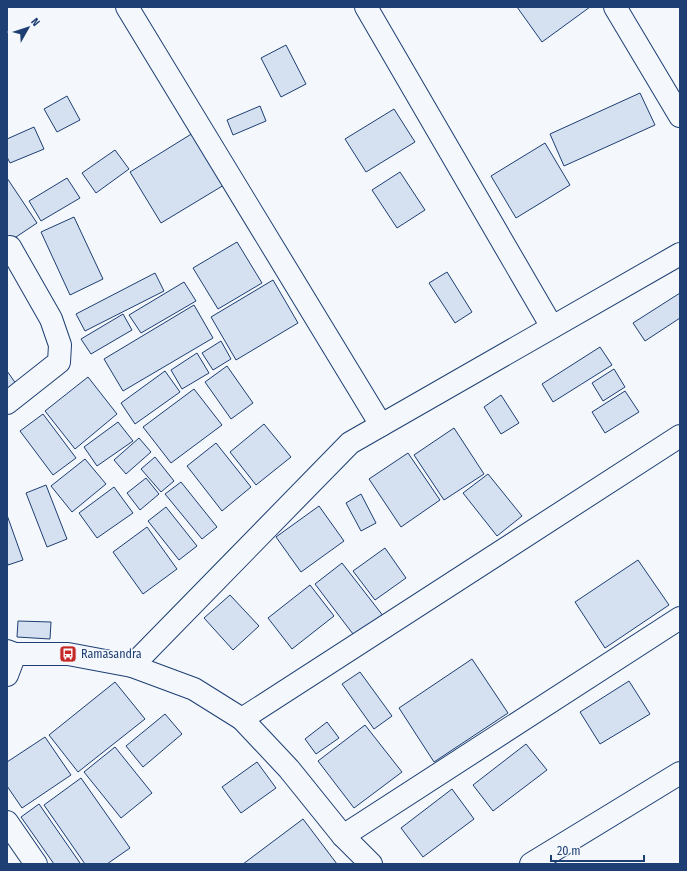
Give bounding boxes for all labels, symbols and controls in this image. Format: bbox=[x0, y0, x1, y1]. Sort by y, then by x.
north arrow bbox=[8, 8, 48, 48]
text: N bbox=[28, 15, 43, 29]
bus stop icon: Ramasandra bbox=[58, 644, 78, 664]
place label: Ramasandra bbox=[81, 647, 142, 661]
scale bar bbox=[551, 837, 644, 863]
text: 20 m bbox=[557, 844, 581, 858]

